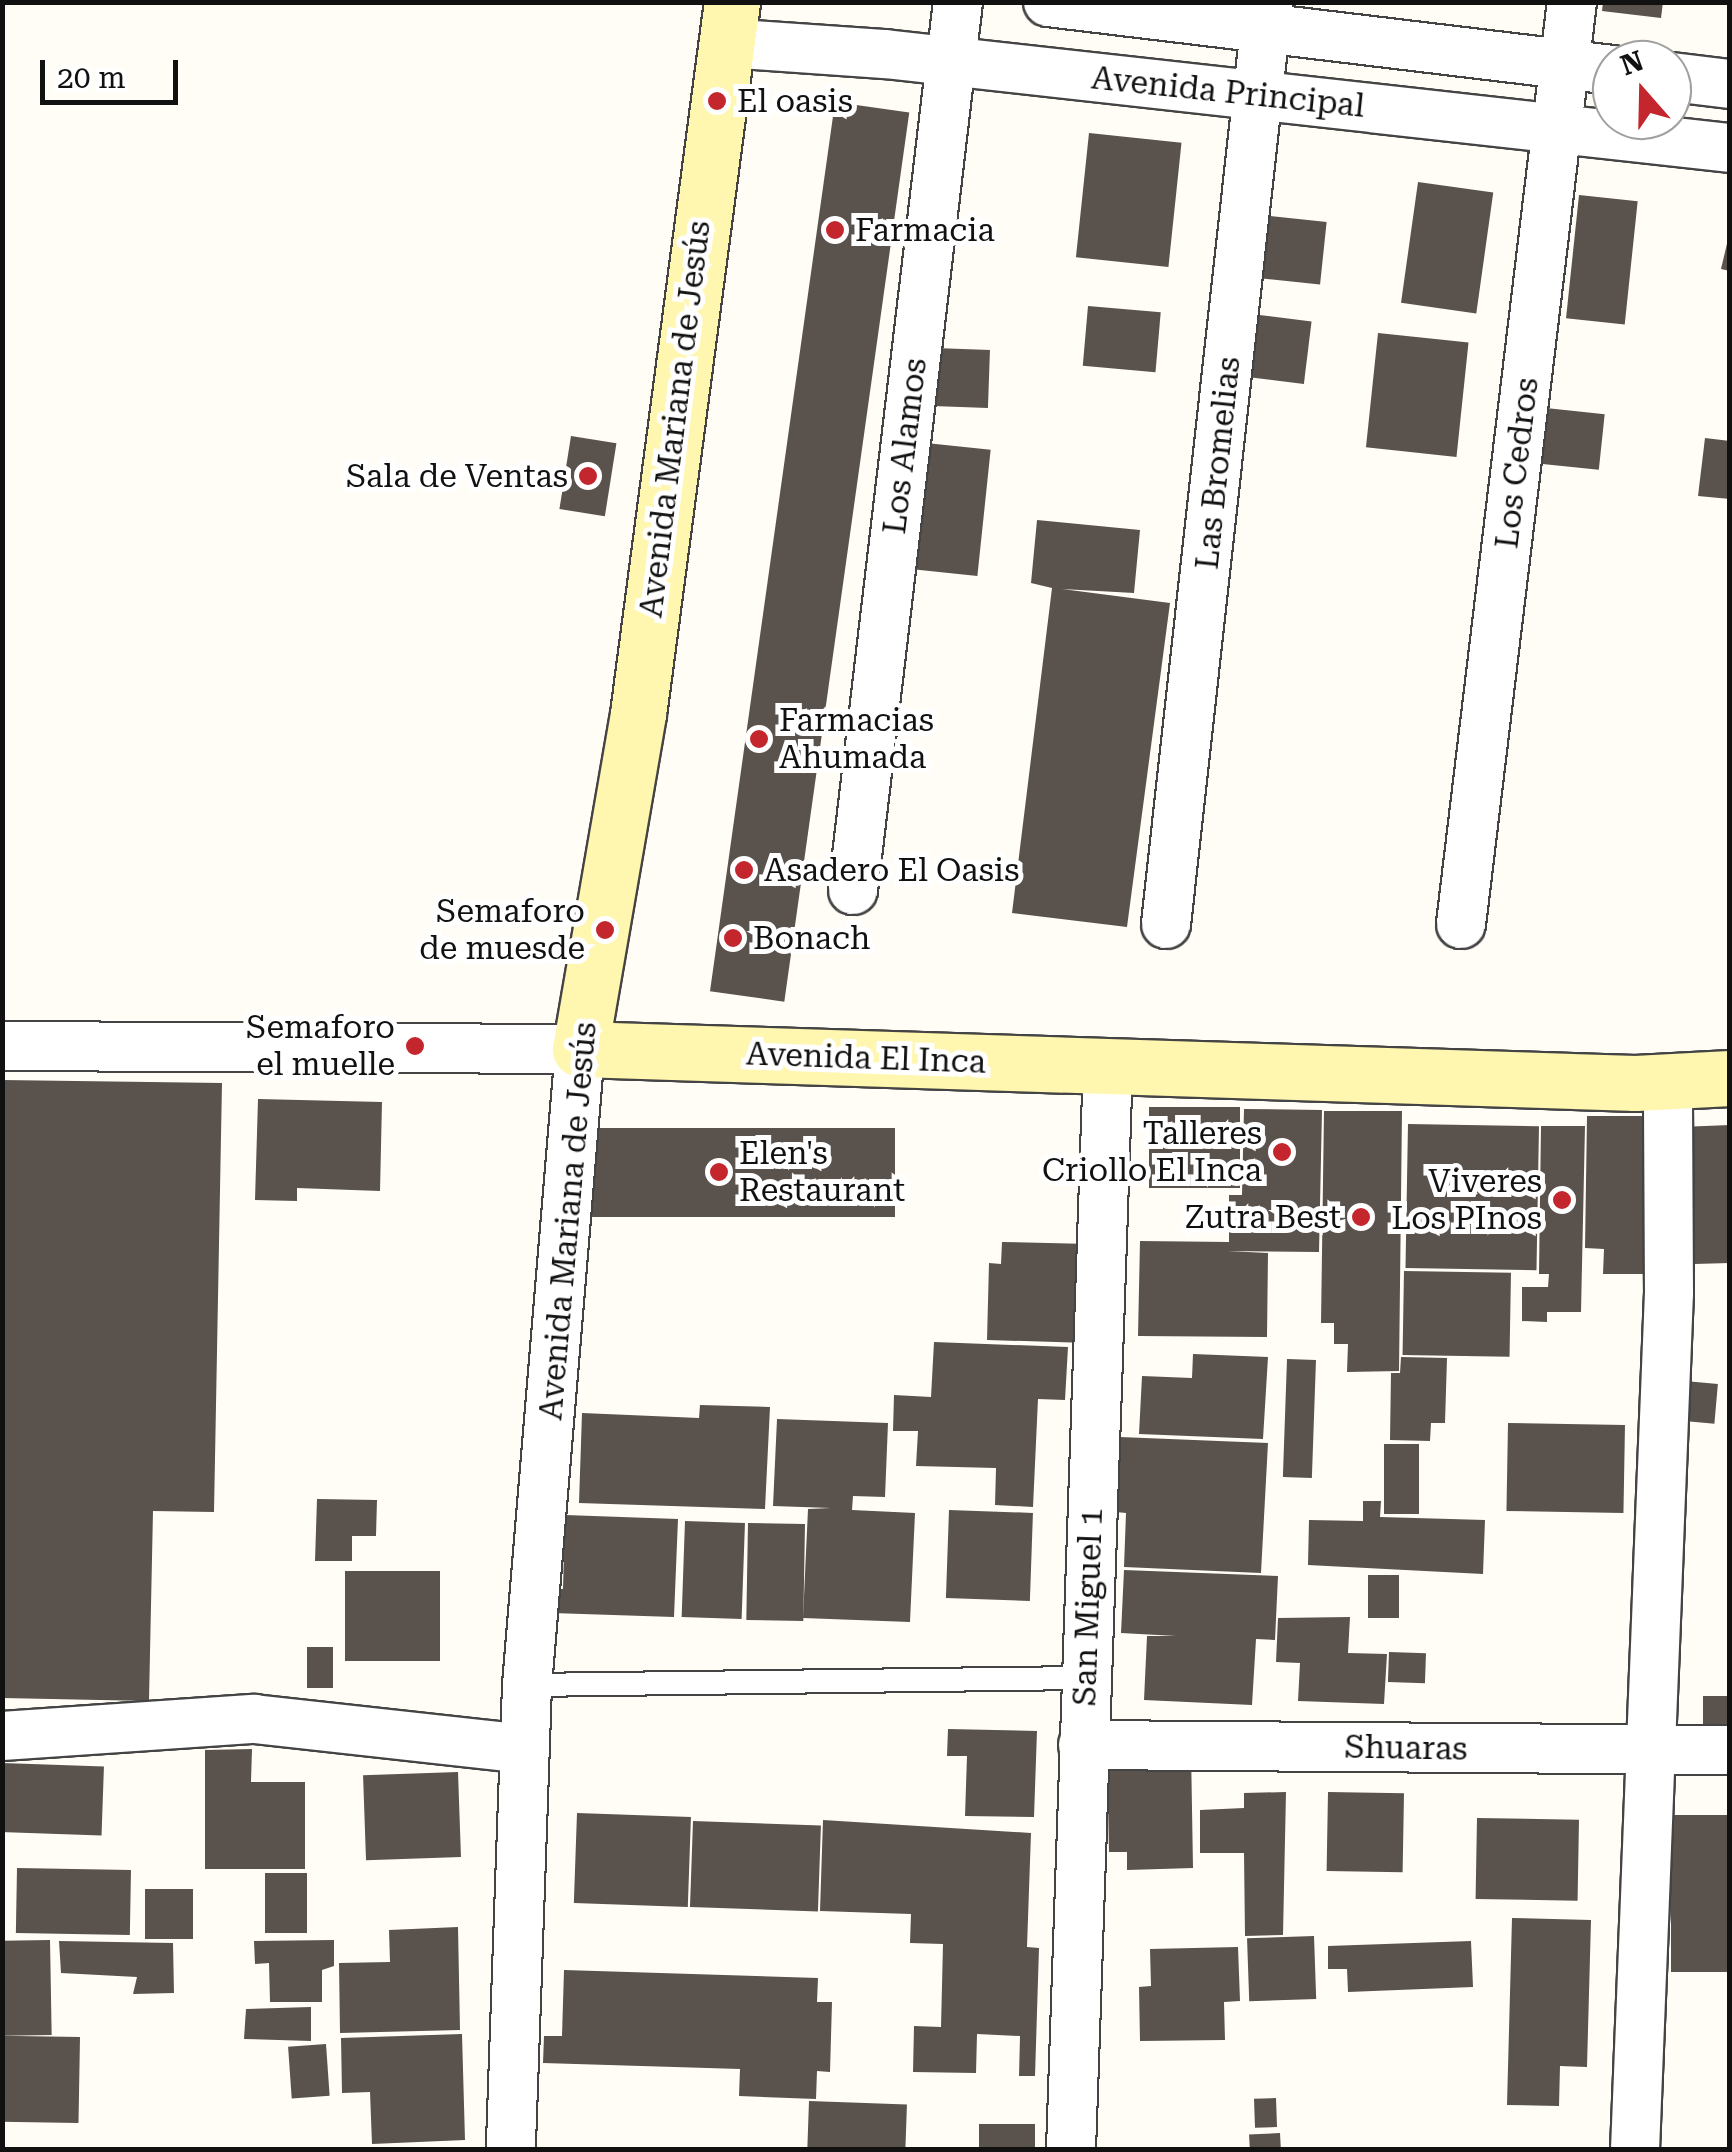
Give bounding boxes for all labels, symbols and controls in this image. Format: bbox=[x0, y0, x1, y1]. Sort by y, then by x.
scale bar bbox=[45, 40, 182, 102]
north arrow bbox=[1592, 40, 1692, 140]
text: N bbox=[1616, 44, 1648, 82]
street label: Avenida Principal bbox=[1090, 59, 1366, 125]
text: 20 m bbox=[57, 60, 126, 95]
place label: El oasis bbox=[737, 82, 853, 120]
marker: El oasis bbox=[706, 90, 728, 112]
place label: Farmacia bbox=[855, 211, 995, 249]
street label: Avenida Mariana de Jesús bbox=[632, 218, 718, 620]
marker: Farmacia bbox=[824, 219, 846, 241]
street label: Las Bromelias bbox=[1188, 355, 1248, 571]
street label: Los Alamos bbox=[875, 356, 935, 536]
street label: Los Cedros bbox=[1487, 375, 1547, 551]
place label: Sala de Ventas bbox=[346, 457, 568, 495]
marker: Sala de Ventas bbox=[577, 465, 599, 487]
place label: Farmacias Ahumada bbox=[779, 702, 934, 777]
marker: Farmacias Ahumada bbox=[748, 728, 770, 750]
place label: Asadero El Oasis bbox=[764, 851, 1019, 889]
marker: Asadero El Oasis bbox=[733, 859, 755, 881]
place label: Semaforo de muesde bbox=[419, 893, 585, 968]
marker: Semaforo de muesde bbox=[594, 919, 616, 941]
place label: Bonach bbox=[753, 919, 870, 957]
marker: Bonach bbox=[722, 927, 744, 949]
place label: Semaforo el muelle bbox=[246, 1009, 395, 1084]
street label: Avenida Mariana de Jesús bbox=[531, 1020, 605, 1422]
marker: Semaforo el muelle bbox=[404, 1035, 426, 1057]
street label: Avenida El Inca bbox=[745, 1035, 987, 1081]
place label: Talleres Criollo El Inca bbox=[1042, 1115, 1262, 1190]
place label: Elen's Restaurant bbox=[739, 1135, 905, 1210]
marker: Talleres Criollo El Inca bbox=[1271, 1141, 1293, 1163]
marker: Elen's Restaurant bbox=[708, 1161, 730, 1183]
place label: Viveres Los PInos bbox=[1391, 1163, 1542, 1238]
marker: Viveres Los PInos bbox=[1551, 1189, 1573, 1211]
place label: Zutra Best bbox=[1185, 1198, 1341, 1236]
marker: Zutra Best bbox=[1350, 1206, 1372, 1228]
street label: San Miguel 1 bbox=[1065, 1507, 1111, 1707]
street label: Shuaras bbox=[1344, 1728, 1468, 1768]

